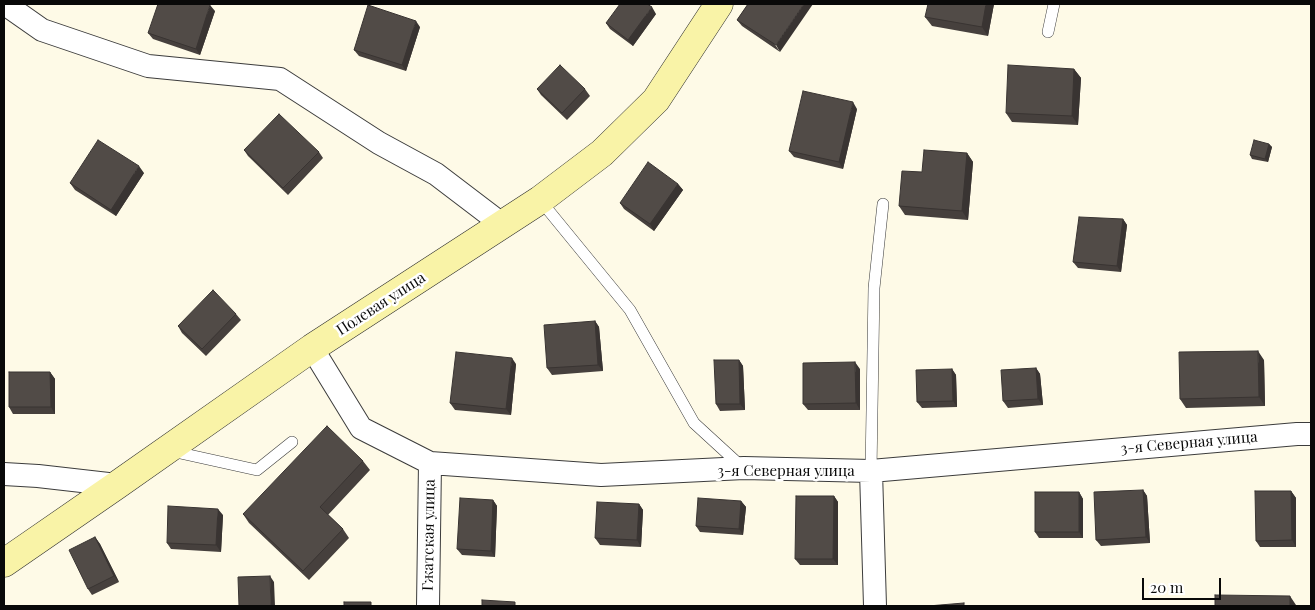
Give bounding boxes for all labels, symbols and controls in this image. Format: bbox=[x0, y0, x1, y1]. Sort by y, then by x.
street label: Полевая улица bbox=[333, 269, 429, 339]
street label: 3-я Северная улица bbox=[1120, 428, 1258, 458]
street label: 3-я Северная улица bbox=[717, 462, 855, 480]
street label: Гжатская улица bbox=[419, 479, 439, 591]
scale bar bbox=[1145, 568, 1224, 600]
text: 20 m bbox=[1150, 577, 1183, 597]

